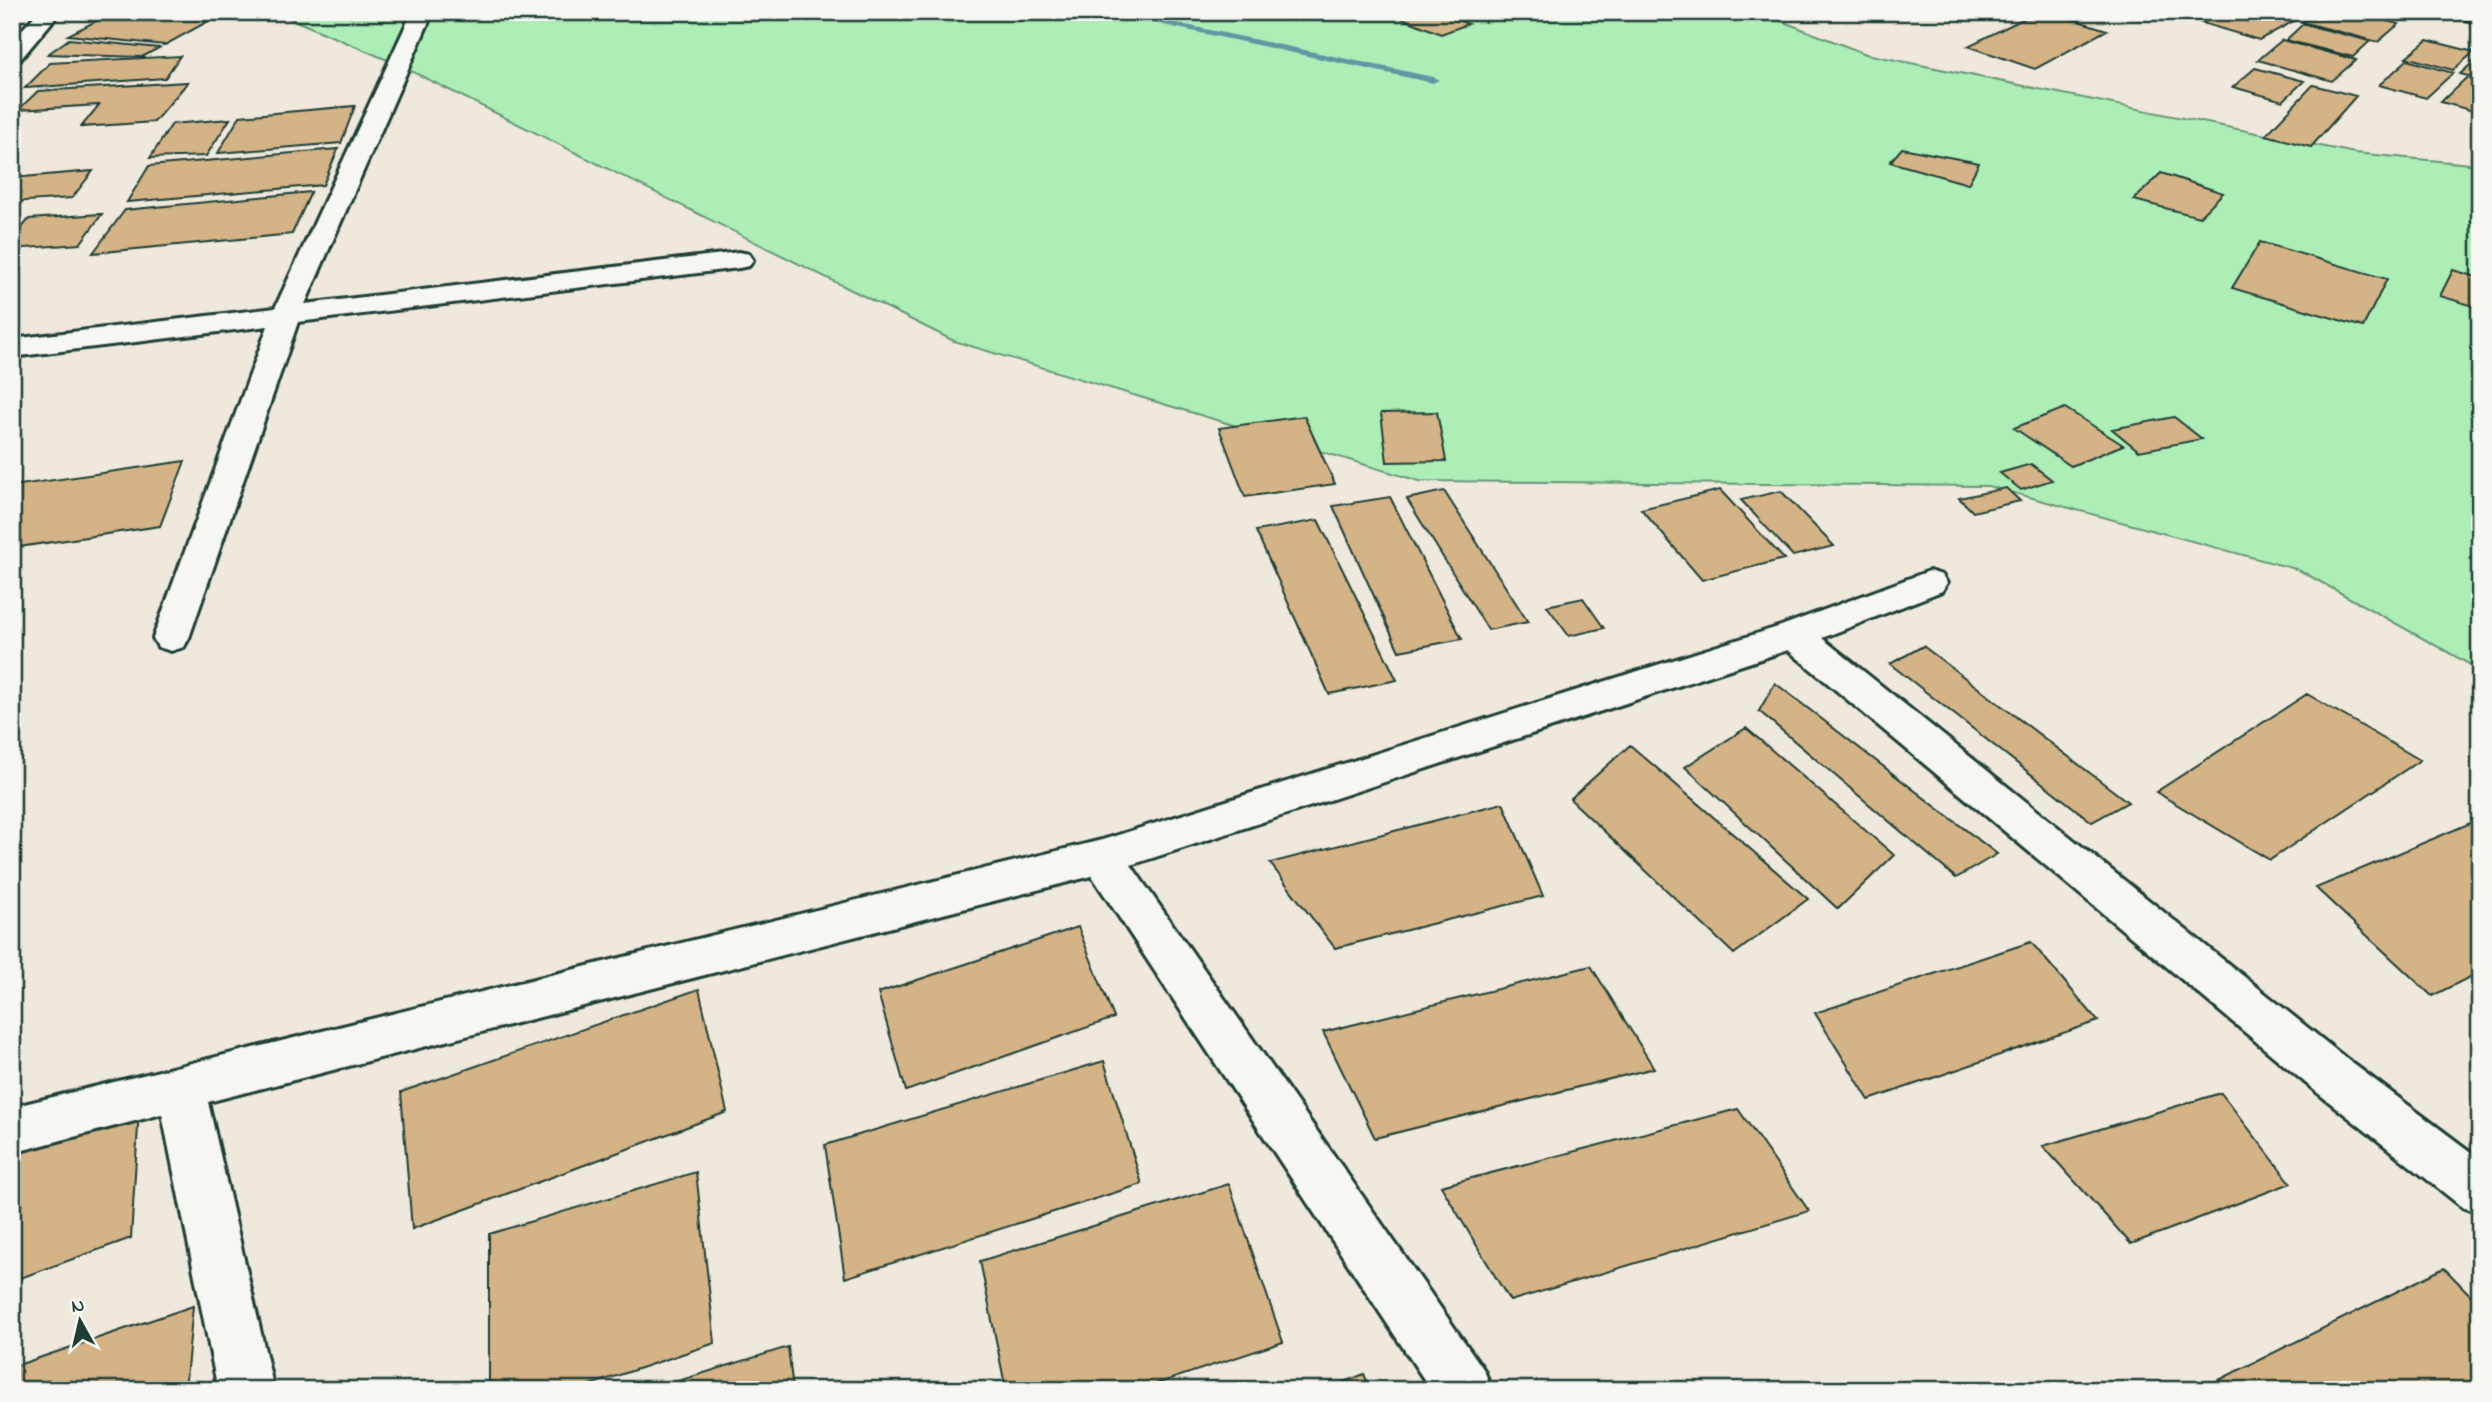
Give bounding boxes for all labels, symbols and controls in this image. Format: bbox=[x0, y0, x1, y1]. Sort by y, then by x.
north arrow bbox=[46, 1286, 116, 1356]
text: N bbox=[70, 1292, 86, 1321]

